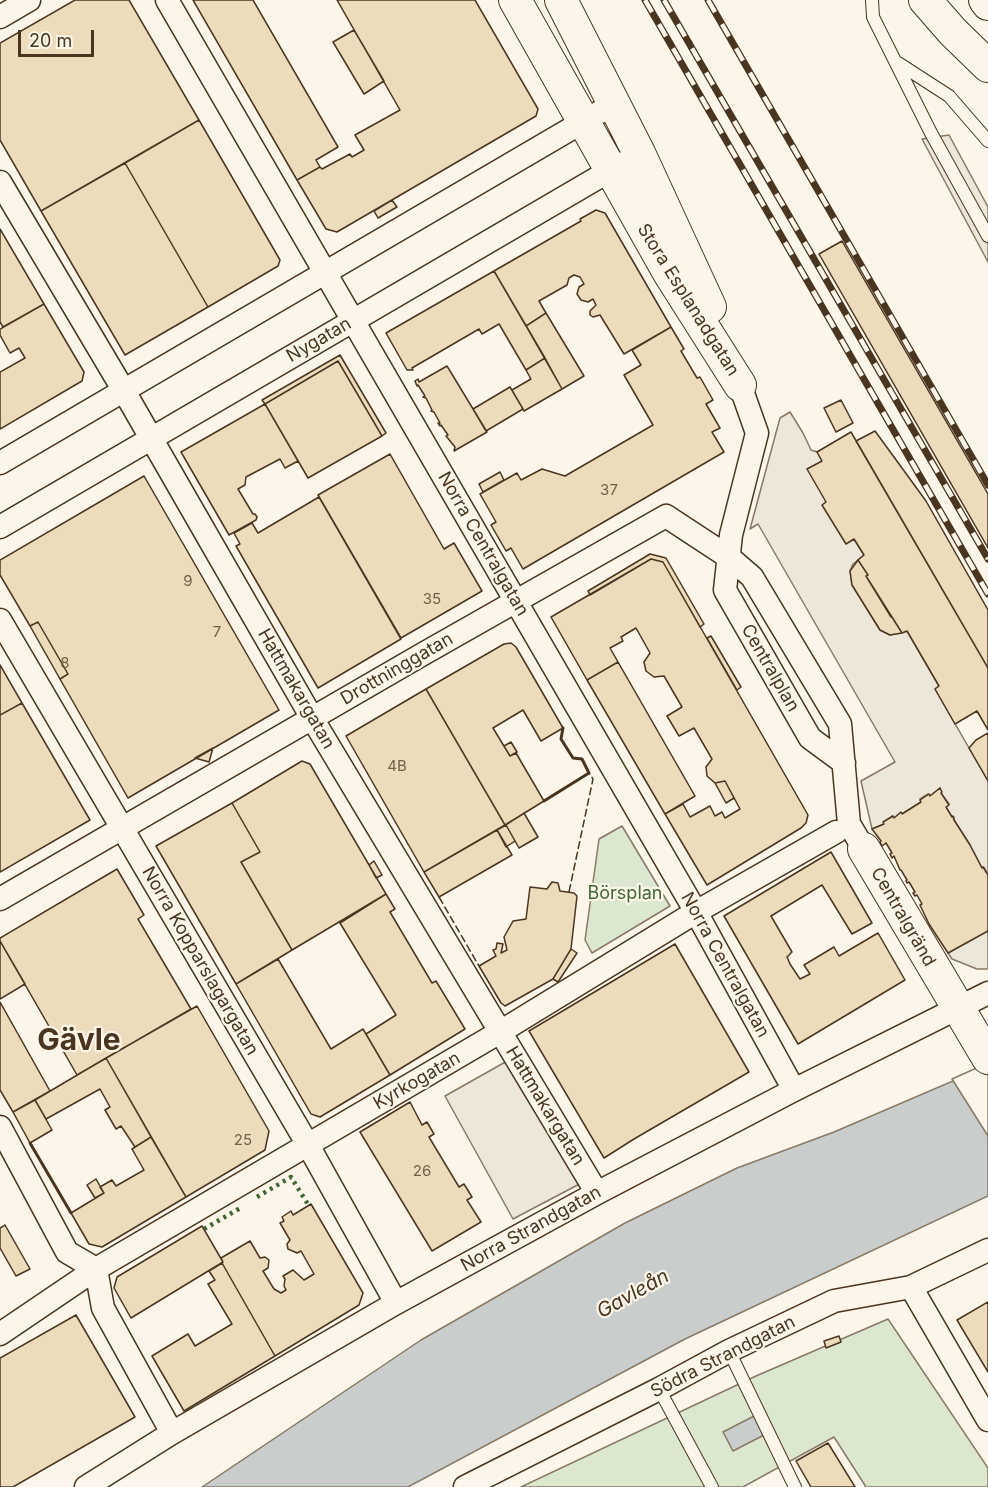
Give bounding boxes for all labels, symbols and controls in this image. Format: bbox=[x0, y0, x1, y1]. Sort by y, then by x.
scale bar bbox=[21, 18, 98, 56]
text: 20 m bbox=[29, 30, 72, 51]
street label: Stora Esplanadgatan bbox=[632, 220, 744, 380]
street label: Nygatan bbox=[283, 313, 355, 367]
street label: Norra Centralgatan bbox=[433, 468, 533, 620]
house number: 37 bbox=[600, 481, 618, 499]
house number: 9 bbox=[183, 572, 193, 590]
house number: 35 bbox=[423, 590, 441, 608]
street label: Centralplan bbox=[736, 620, 804, 716]
house number: 7 bbox=[213, 623, 221, 641]
street label: Hattmakargatan bbox=[253, 625, 339, 753]
street label: Drottninggatan bbox=[337, 628, 457, 710]
house number: 8 bbox=[60, 654, 70, 672]
house number: 4B bbox=[387, 757, 407, 775]
street label: Norra Kopparslagargatan bbox=[137, 863, 263, 1059]
street label: Centralgränd bbox=[866, 864, 940, 970]
park label: Börsplan bbox=[588, 883, 662, 905]
street label: Norra Centralgatan bbox=[676, 889, 774, 1041]
district label: Gävle bbox=[37, 1023, 121, 1059]
street label: Hattmakargatan bbox=[501, 1043, 589, 1169]
street label: Kyrkogatan bbox=[370, 1047, 464, 1115]
house number: 25 bbox=[234, 1131, 252, 1149]
house number: 26 bbox=[413, 1162, 431, 1180]
street label: Norra Strandgatan bbox=[457, 1181, 605, 1277]
water label: Gavleån bbox=[593, 1264, 673, 1324]
street label: Södra Strandgatan bbox=[647, 1311, 799, 1403]

